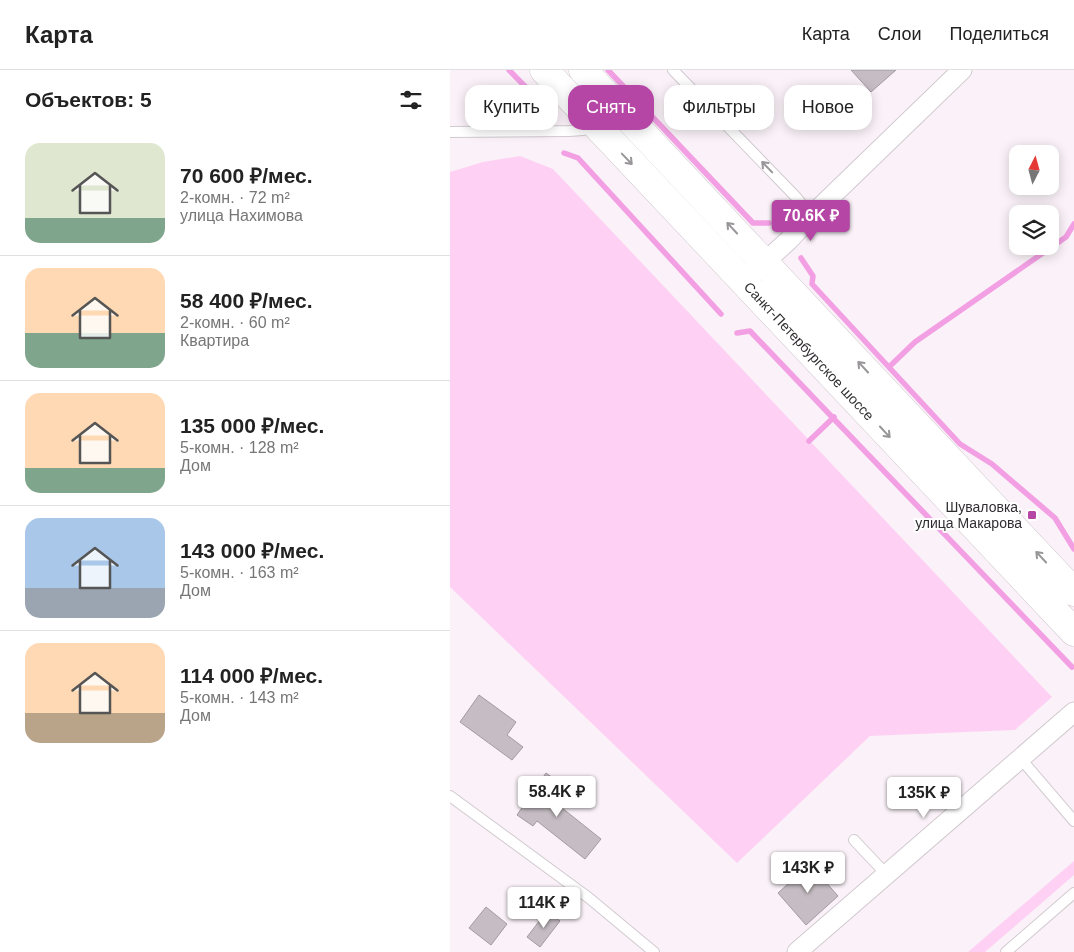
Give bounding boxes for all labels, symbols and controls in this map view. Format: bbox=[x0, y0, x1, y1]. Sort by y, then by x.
text: Карта bbox=[25, 21, 93, 48]
text: Карта bbox=[802, 24, 850, 44]
text: Слои bbox=[878, 24, 922, 44]
text: Поделиться bbox=[950, 24, 1049, 44]
chip: Купить bbox=[465, 85, 558, 130]
chip: Снять bbox=[568, 85, 654, 130]
chip: Фильтры bbox=[664, 85, 774, 130]
chip: Новое bbox=[784, 85, 872, 130]
icon: filters bbox=[397, 86, 425, 114]
text: Объектов: 5 bbox=[25, 88, 152, 111]
north arrow bbox=[1009, 145, 1059, 195]
map controls bbox=[1009, 145, 1059, 255]
one-way arrow bbox=[621, 153, 633, 165]
one-way arrow bbox=[761, 161, 773, 174]
icon: home bbox=[65, 163, 125, 223]
text: 70 600 ₽/мес. bbox=[180, 164, 313, 187]
text: 2-комн. · 72 m² bbox=[180, 189, 290, 206]
pin: 70.6K ₽ bbox=[765, 200, 857, 242]
button: layers bbox=[1009, 205, 1059, 255]
text: улица Нахимова bbox=[180, 207, 303, 224]
text: 70.6K ₽ bbox=[783, 207, 839, 224]
one-way arrow bbox=[726, 222, 738, 234]
street label: Санкт-Петербургское шоссе bbox=[741, 279, 877, 424]
icon: home bbox=[65, 288, 125, 348]
text: 58 400 ₽/мес. bbox=[180, 289, 313, 312]
text: 2-комн. · 60 m² bbox=[180, 314, 290, 331]
text: Квартира bbox=[180, 332, 249, 349]
one-way arrow bbox=[857, 361, 869, 373]
icon: home bbox=[65, 413, 125, 473]
text: 135 000 ₽/мес. bbox=[180, 414, 324, 437]
one-way arrow bbox=[879, 426, 891, 438]
text: 5-комн. · 128 m² bbox=[180, 439, 299, 456]
text: Дом bbox=[180, 457, 211, 474]
place label: Шуваловка, улица Макарова bbox=[915, 499, 1022, 531]
marker: Шуваловка, улица Макарова bbox=[1026, 509, 1038, 521]
icon: home bbox=[65, 538, 125, 598]
text: 143 000 ₽/мес. bbox=[180, 539, 324, 562]
one-way arrow bbox=[1035, 550, 1047, 563]
text: 5-комн. · 163 m² bbox=[180, 564, 299, 581]
text: Дом bbox=[180, 582, 211, 599]
icon: home bbox=[65, 663, 125, 723]
text: 114 000 ₽/мес. bbox=[180, 664, 323, 687]
text: 5-комн. · 143 m² bbox=[180, 689, 299, 706]
text: Дом bbox=[180, 707, 211, 724]
pin: 58.4K ₽ bbox=[511, 776, 603, 818]
pin: 135K ₽ bbox=[883, 776, 965, 819]
text: 58.4K ₽ bbox=[529, 783, 585, 800]
text: 135K ₽ bbox=[898, 784, 950, 801]
pin: 143K ₽ bbox=[767, 852, 849, 894]
text: 143K ₽ bbox=[782, 859, 834, 876]
pin: 114K ₽ bbox=[503, 886, 585, 929]
text: 114K ₽ bbox=[518, 894, 570, 911]

